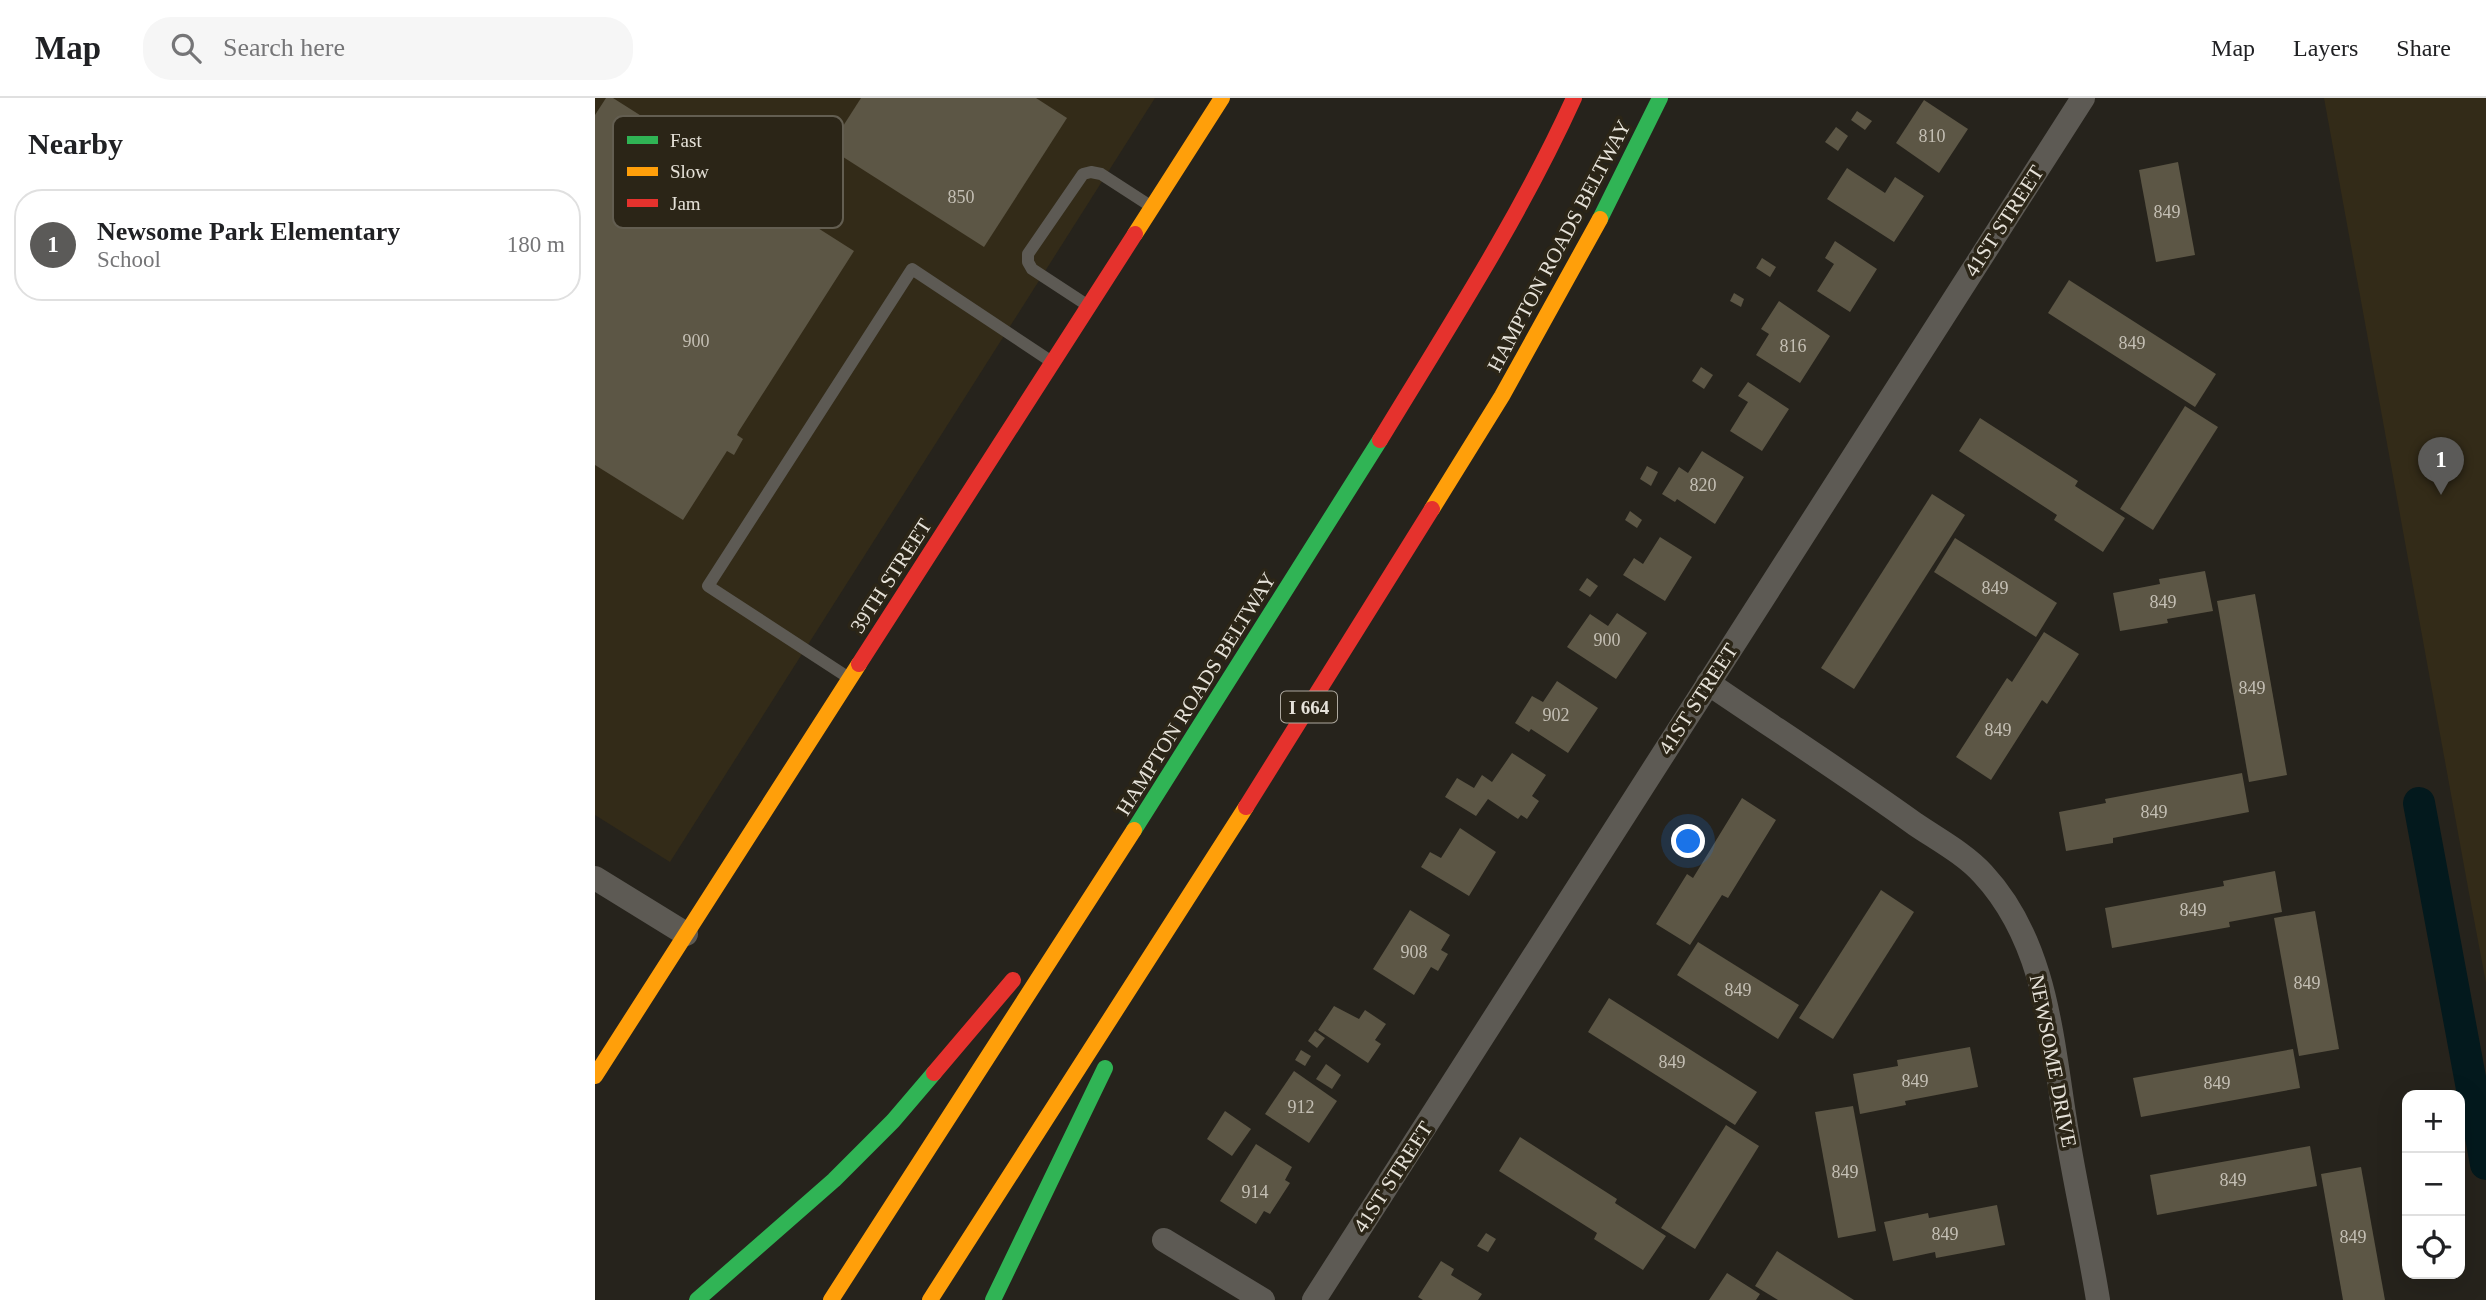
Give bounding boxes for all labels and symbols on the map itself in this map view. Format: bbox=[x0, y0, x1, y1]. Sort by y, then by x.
legend bbox=[613, 116, 843, 228]
street label: HAMPTON ROADS BELTWAY bbox=[1482, 116, 1636, 376]
house number: 810 bbox=[1919, 126, 1946, 146]
text: Fast bbox=[670, 130, 702, 151]
text: Slow bbox=[670, 161, 709, 182]
street label: 41ST STREET bbox=[1959, 161, 2049, 281]
house number: 850 bbox=[948, 187, 975, 207]
text: Jam bbox=[670, 193, 701, 214]
house number: 849 bbox=[2154, 202, 2181, 222]
house number: 900 bbox=[683, 331, 710, 351]
house number: 849 bbox=[2119, 333, 2146, 353]
house number: 816 bbox=[1780, 336, 1807, 356]
pin: 1 bbox=[2418, 437, 2464, 495]
house number: 820 bbox=[1690, 475, 1717, 495]
street label: 39TH STREET bbox=[845, 514, 937, 638]
street label: HAMPTON ROADS BELTWAY bbox=[1111, 568, 1281, 820]
house number: 849 bbox=[1982, 578, 2009, 598]
house number: 849 bbox=[2150, 592, 2177, 612]
house number: 900 bbox=[1594, 630, 1621, 650]
street label: 41ST STREET bbox=[1653, 639, 1743, 759]
house number: 849 bbox=[2239, 678, 2266, 698]
road number: I 664 bbox=[1281, 692, 1337, 722]
house number: 902 bbox=[1543, 705, 1570, 725]
house number: 849 bbox=[1985, 720, 2012, 740]
house number: 849 bbox=[2141, 802, 2168, 822]
your location bbox=[1671, 824, 1705, 858]
house number: 849 bbox=[2180, 900, 2207, 920]
house number: 908 bbox=[1401, 942, 1428, 962]
street label: NEWSOME DRIVE bbox=[2024, 973, 2082, 1149]
house number: 849 bbox=[2294, 973, 2321, 993]
house number: 849 bbox=[1725, 980, 1752, 1000]
house number: 849 bbox=[1659, 1052, 1686, 1072]
house number: 849 bbox=[1902, 1071, 1929, 1091]
house number: 849 bbox=[2204, 1073, 2231, 1093]
house number: 912 bbox=[1288, 1097, 1315, 1117]
street label: 41ST STREET bbox=[1348, 1117, 1438, 1237]
house number: 849 bbox=[1832, 1162, 1859, 1182]
house number: 849 bbox=[2220, 1170, 2247, 1190]
house number: 914 bbox=[1242, 1182, 1269, 1202]
house number: 849 bbox=[1932, 1224, 1959, 1244]
house number: 849 bbox=[2340, 1227, 2367, 1247]

